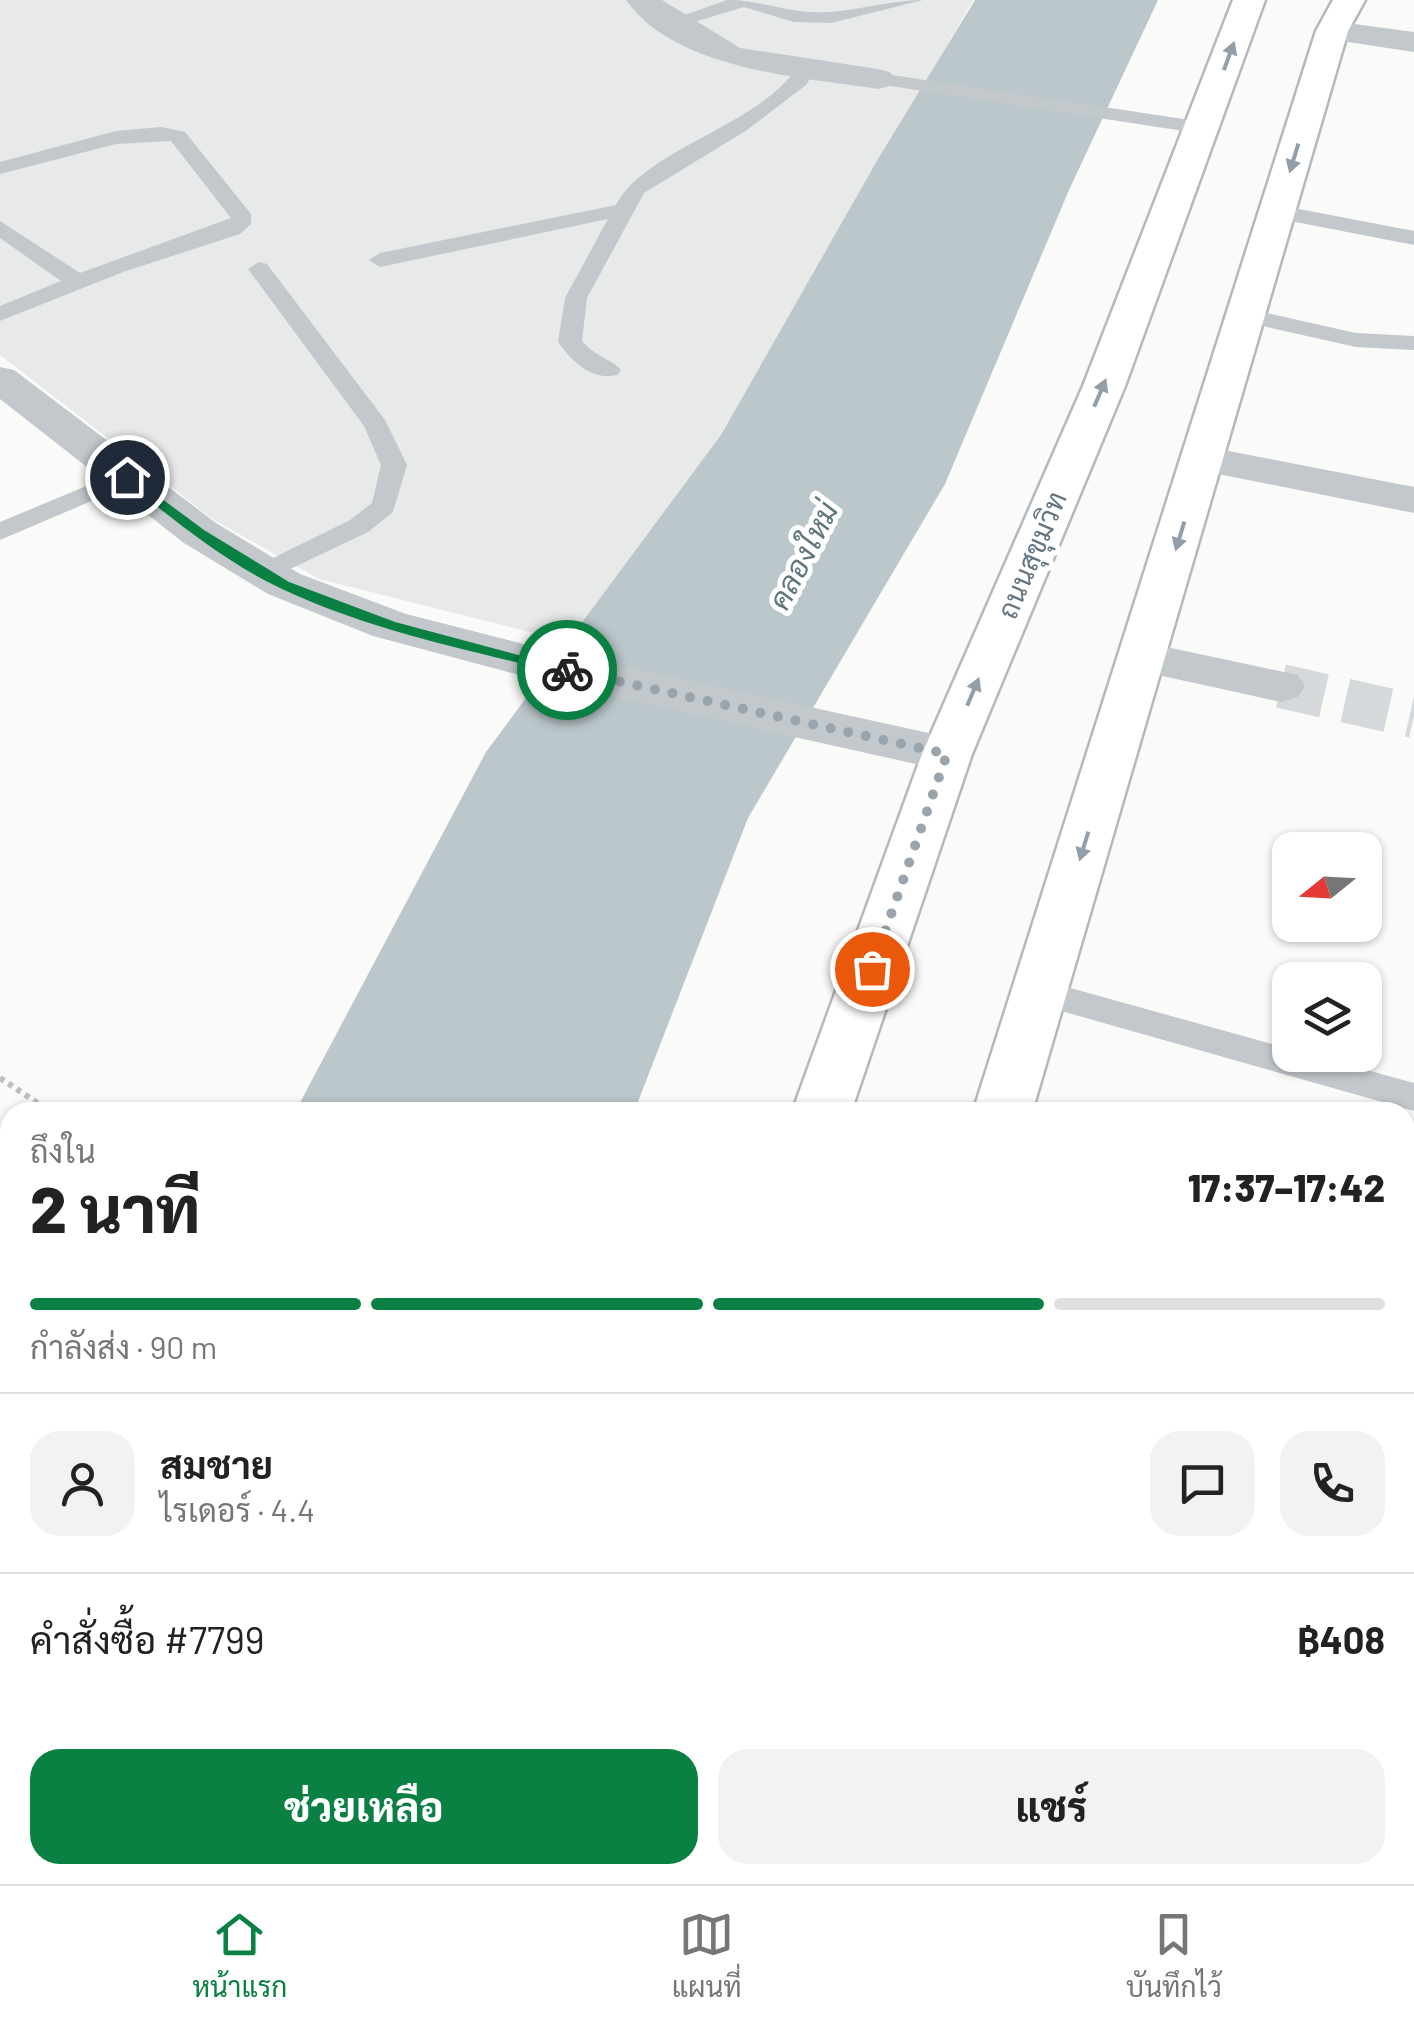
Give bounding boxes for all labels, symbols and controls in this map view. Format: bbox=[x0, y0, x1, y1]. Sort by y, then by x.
one-way arrow bbox=[1222, 41, 1237, 71]
one-way arrow bbox=[1286, 143, 1301, 173]
one-way arrow bbox=[1093, 377, 1109, 407]
pin bbox=[85, 435, 170, 520]
icon: home bbox=[100, 450, 155, 505]
street label: ถนนสุขุมวิท bbox=[989, 486, 1077, 625]
water label: คลองใหม่ bbox=[760, 494, 845, 615]
one-way arrow bbox=[1172, 521, 1187, 551]
courier bbox=[517, 620, 617, 720]
icon: bike bbox=[540, 643, 595, 698]
one-way arrow bbox=[966, 677, 982, 707]
one-way arrow bbox=[1076, 831, 1091, 862]
north arrow bbox=[1272, 832, 1382, 942]
map controls bbox=[1272, 832, 1382, 1072]
pin bbox=[830, 927, 915, 1012]
icon: bag bbox=[845, 942, 900, 997]
button: layers bbox=[1272, 962, 1382, 1072]
text: ถึงใน bbox=[30, 1131, 96, 1169]
text: 17:37–17:42 bbox=[1188, 1164, 1385, 1210]
text: 2 นาที bbox=[30, 1168, 201, 1246]
text: กำลังส่ง · 90 m bbox=[30, 1327, 217, 1365]
button: person bbox=[30, 1431, 135, 1536]
button: chat bbox=[1150, 1431, 1255, 1536]
button: phone bbox=[1280, 1431, 1385, 1536]
text: สมชาย bbox=[160, 1441, 273, 1487]
text: ไรเดอร์ · 4.4 bbox=[160, 1490, 315, 1528]
text: คำสั่งซื้อ #7799 bbox=[30, 1616, 265, 1662]
text: ฿408 bbox=[1297, 1616, 1385, 1662]
button: ช่วยเหลือ bbox=[30, 1749, 698, 1864]
button: แชร์ bbox=[718, 1749, 1385, 1864]
tab: หน้าแรก bbox=[192, 1907, 287, 2003]
tab: แผนที่ bbox=[672, 1907, 742, 2003]
tab: บันทึกไว้ bbox=[1126, 1907, 1222, 2003]

